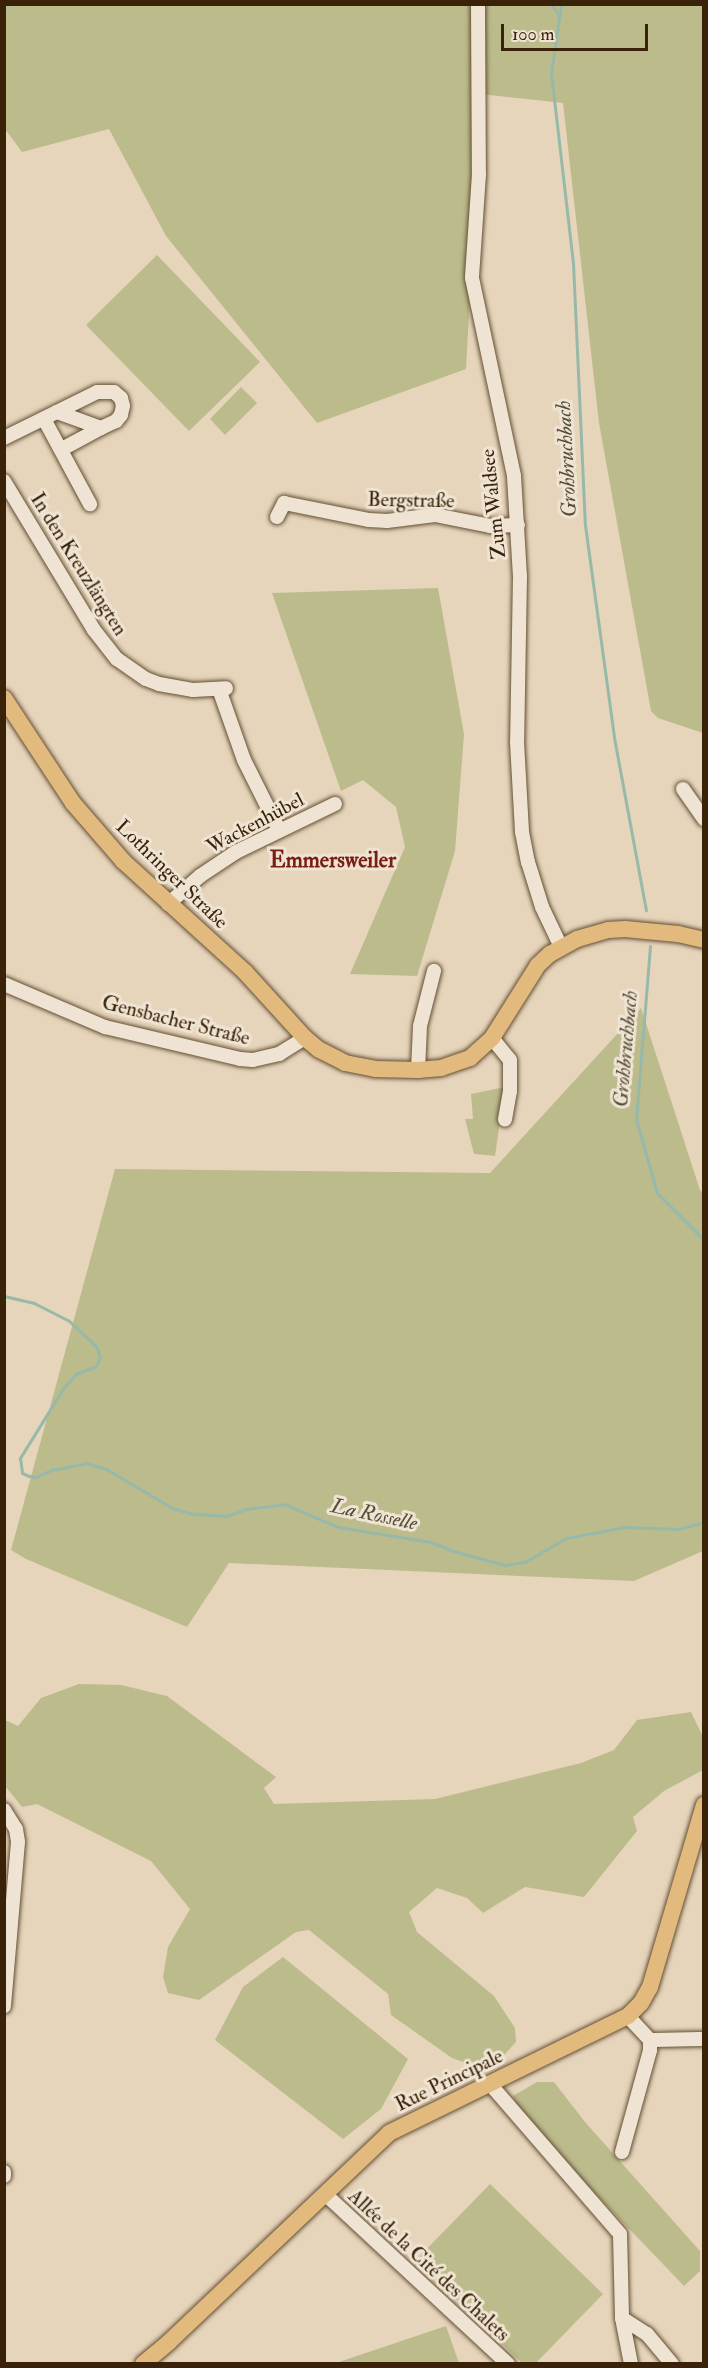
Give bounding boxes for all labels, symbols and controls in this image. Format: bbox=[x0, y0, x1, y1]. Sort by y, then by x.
scale bar bbox=[504, 12, 651, 50]
text: 100 m bbox=[512, 23, 555, 46]
water label: Grohbruchbach bbox=[551, 400, 583, 518]
street label: Zum Waldsee bbox=[475, 448, 511, 560]
street label: Bergstraße bbox=[367, 487, 455, 513]
street label: In den Kreuzlängten bbox=[25, 488, 133, 640]
street label: Wackenhübel bbox=[202, 787, 308, 859]
street label: Lothringer Straße bbox=[111, 814, 233, 934]
district label: Emmersweiler bbox=[270, 848, 396, 874]
street label: Gensbacher Straße bbox=[100, 990, 252, 1050]
water label: Grohbruchbach bbox=[608, 990, 644, 1108]
water label: La Rosselle bbox=[329, 1494, 419, 1536]
street label: Rue Principale bbox=[391, 2044, 507, 2116]
street label: Allée de la Cité des Chalets bbox=[343, 2184, 515, 2346]

